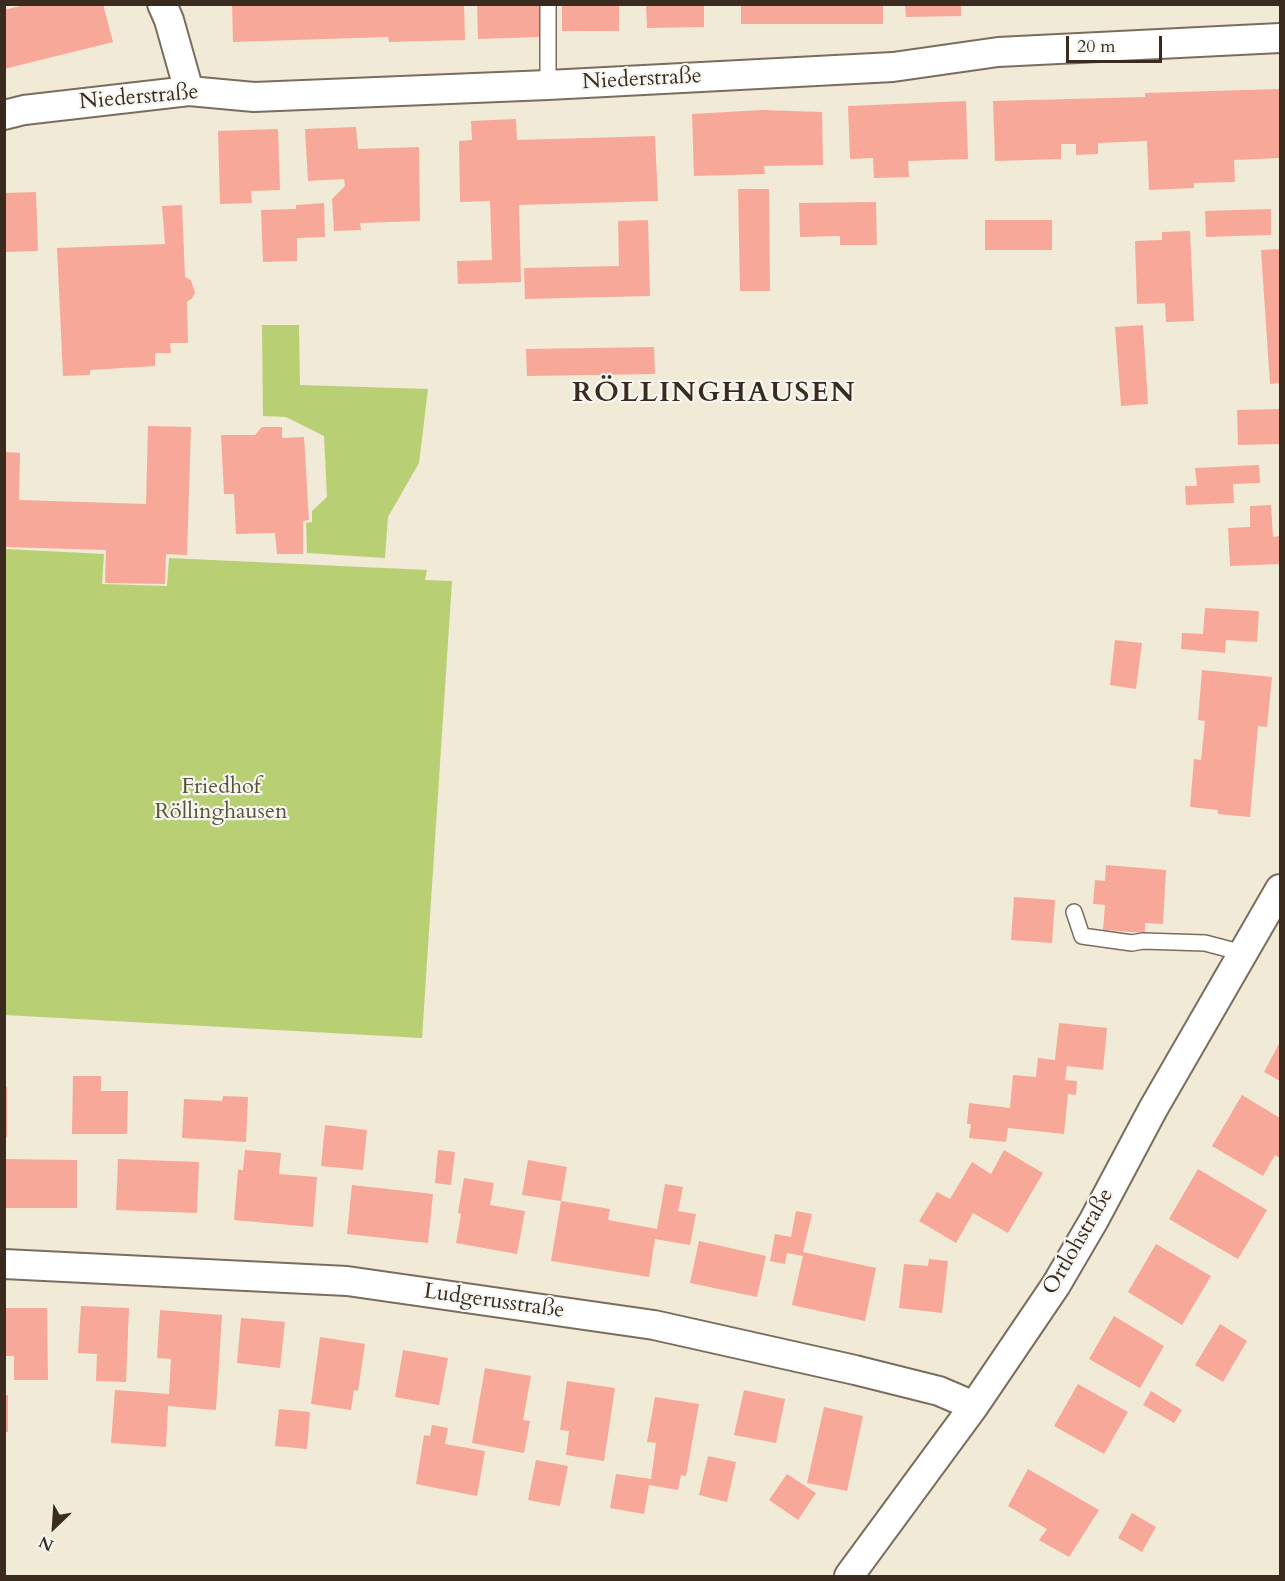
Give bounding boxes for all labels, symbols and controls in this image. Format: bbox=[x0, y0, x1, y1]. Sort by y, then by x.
scale bar bbox=[1069, 24, 1165, 62]
text: 20 m bbox=[1077, 34, 1116, 59]
street label: Niederstraße bbox=[582, 64, 702, 96]
street label: Niederstraße bbox=[78, 80, 200, 116]
district label: RÖLLINGHAUSEN bbox=[572, 378, 856, 412]
park label: Friedhof Röllinghausen bbox=[155, 775, 287, 826]
street label: Ortlohstraße bbox=[1038, 1184, 1120, 1300]
street label: Ludgerusstraße bbox=[422, 1279, 566, 1325]
north arrow bbox=[24, 1497, 84, 1557]
text: N bbox=[35, 1530, 57, 1556]

